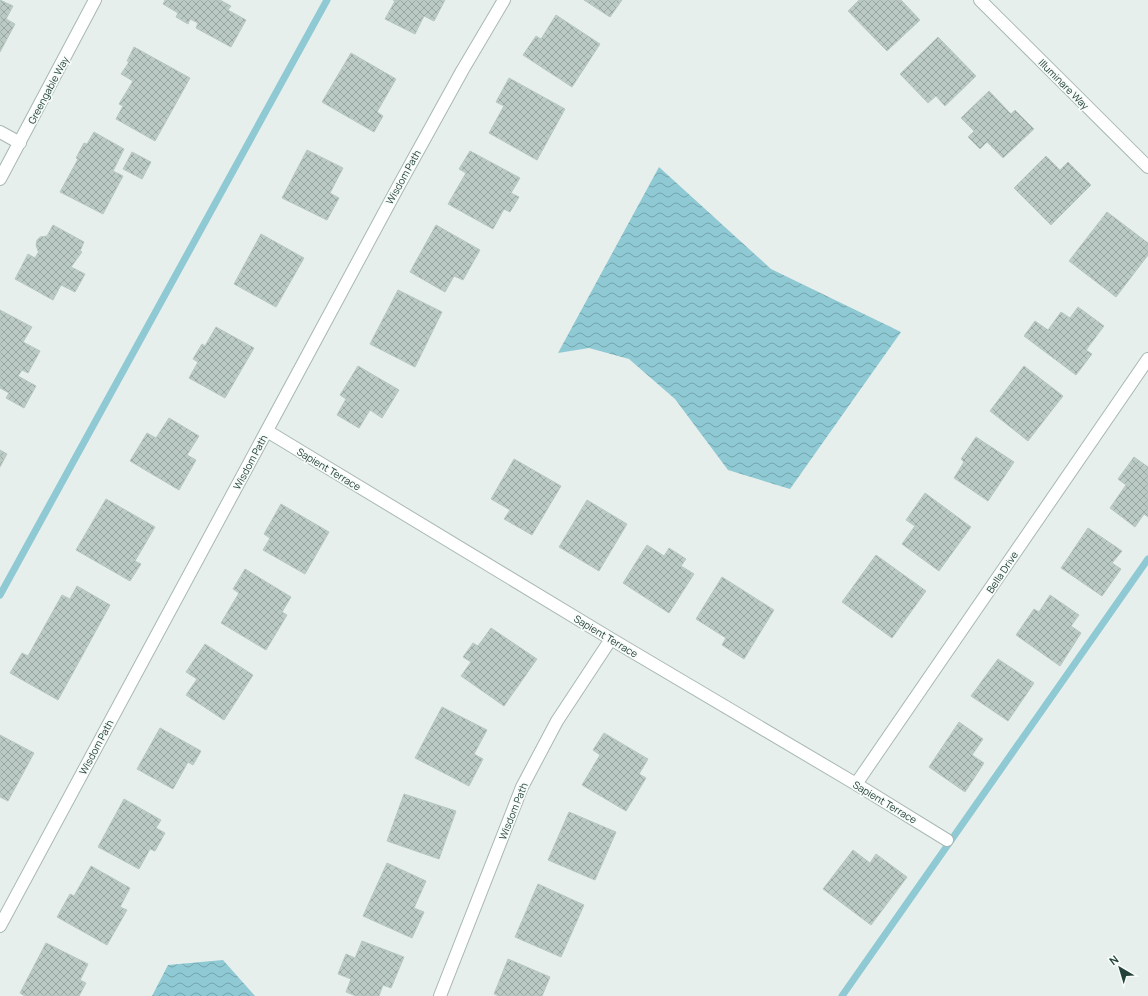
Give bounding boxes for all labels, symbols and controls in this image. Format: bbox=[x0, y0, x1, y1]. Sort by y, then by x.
street label: Greengable Way bbox=[24, 53, 72, 126]
street label: Illuminare Way bbox=[1036, 56, 1093, 113]
street label: Wisdom Path bbox=[382, 147, 424, 207]
street label: Wisdom Path bbox=[230, 432, 270, 492]
street label: Sapient Terrace bbox=[294, 444, 364, 494]
street label: Bella Drive bbox=[983, 548, 1021, 596]
street label: Sapient Terrace bbox=[571, 611, 641, 661]
street label: Wisdom Path bbox=[76, 717, 116, 777]
street label: Sapient Terrace bbox=[850, 777, 920, 827]
street label: Wisdom Path bbox=[495, 780, 531, 842]
north arrow bbox=[1100, 948, 1140, 988]
text: N bbox=[1106, 951, 1121, 968]

